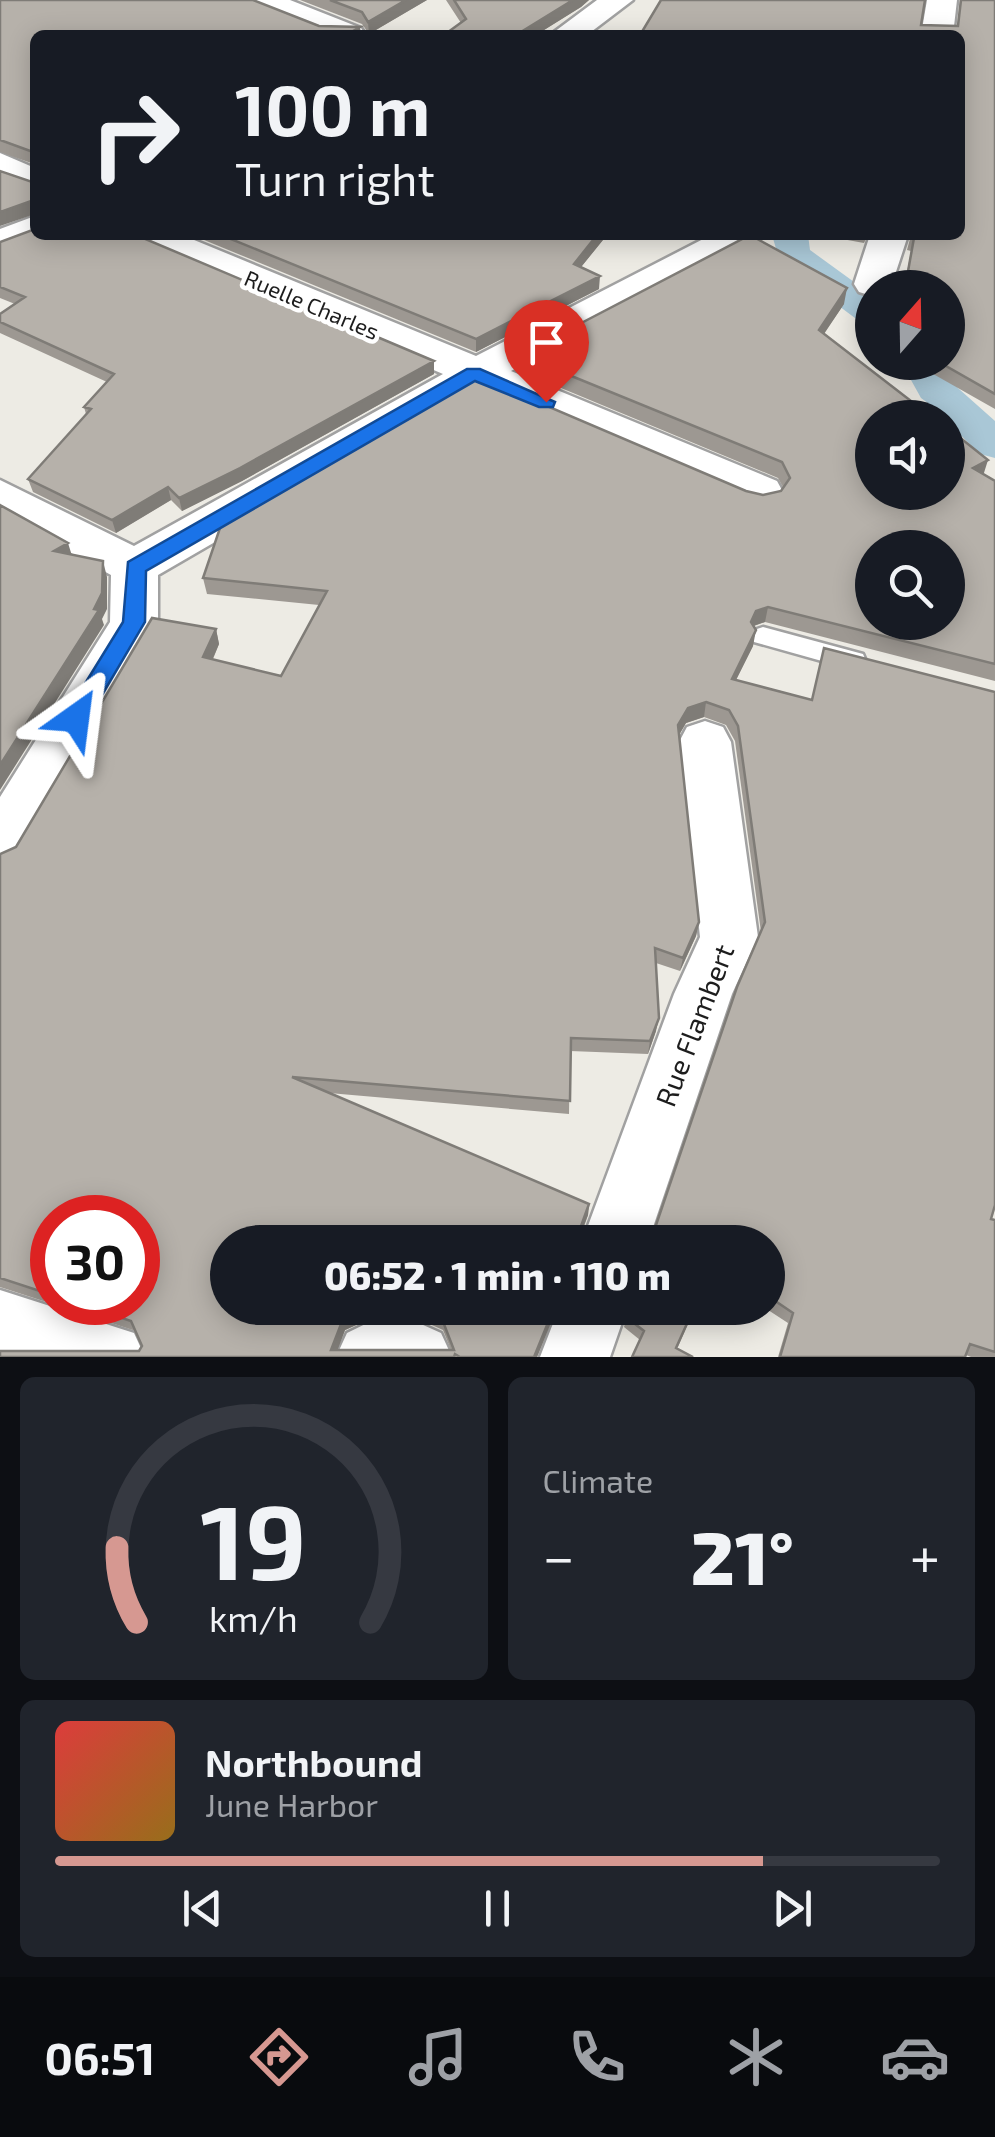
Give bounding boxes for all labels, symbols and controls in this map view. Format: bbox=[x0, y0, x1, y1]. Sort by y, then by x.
text: 100 m bbox=[235, 66, 430, 150]
icon: right bbox=[70, 70, 200, 200]
text: Turn right bbox=[235, 151, 435, 205]
street label: Ruelle Charles bbox=[241, 264, 383, 344]
north arrow bbox=[855, 270, 965, 380]
map controls bbox=[855, 270, 965, 640]
pin bbox=[504, 300, 589, 403]
icon: arrive bbox=[519, 315, 574, 370]
button: sound bbox=[855, 400, 965, 510]
button: search bbox=[855, 530, 965, 640]
position arrow bbox=[24, 666, 128, 770]
street label: Rue Flambert bbox=[648, 939, 740, 1111]
speed limit sign: 30 bbox=[30, 1195, 160, 1325]
text: 06:52 · 1 min · 110 m bbox=[324, 1252, 671, 1298]
text: Climate bbox=[543, 1461, 653, 1499]
text: 19 bbox=[201, 1476, 307, 1601]
text: 21° bbox=[691, 1510, 794, 1600]
text: − bbox=[543, 1522, 575, 1588]
text: + bbox=[910, 1522, 940, 1588]
text: km/h bbox=[209, 1596, 298, 1639]
text: Northbound bbox=[205, 1739, 423, 1785]
text: June Harbor bbox=[205, 1785, 378, 1823]
icon: previous bbox=[175, 1881, 230, 1936]
icon: pause bbox=[470, 1881, 525, 1936]
icon: next bbox=[765, 1881, 820, 1936]
icon: directions bbox=[244, 2022, 314, 2092]
icon: music bbox=[403, 2022, 473, 2092]
icon: phone bbox=[562, 2022, 632, 2092]
icon: climate bbox=[721, 2022, 791, 2092]
icon: car bbox=[880, 2022, 950, 2092]
text: 06:51 bbox=[45, 2030, 155, 2084]

